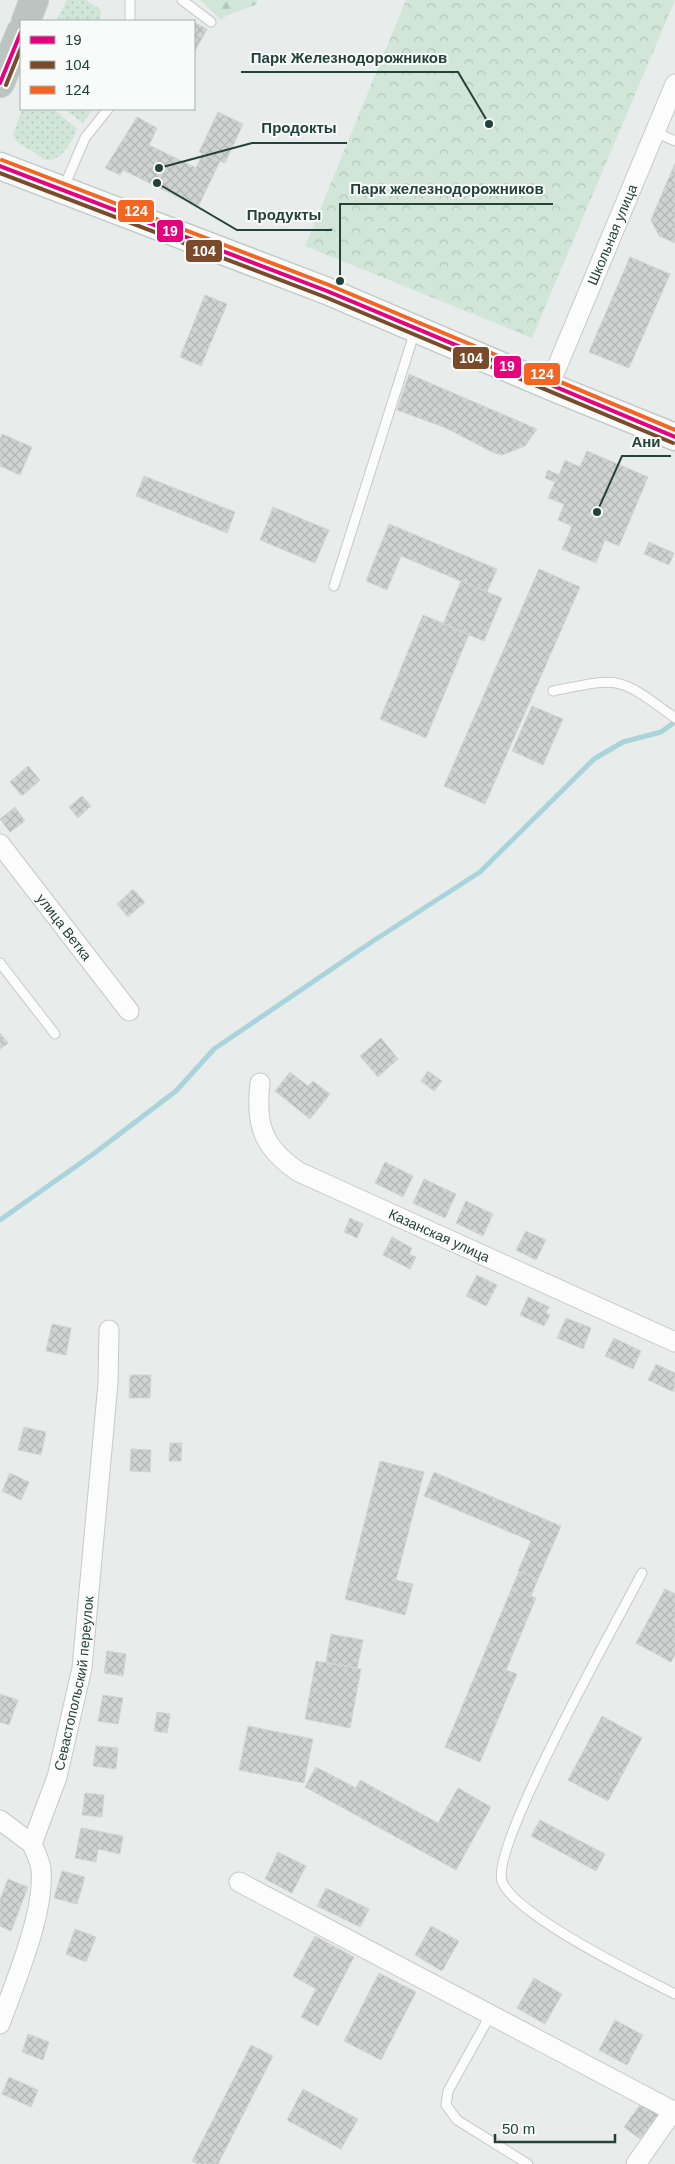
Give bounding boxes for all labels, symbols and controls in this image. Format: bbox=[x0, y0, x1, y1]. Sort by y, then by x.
legend bbox=[20, 20, 195, 110]
text: 19 bbox=[65, 31, 82, 48]
callout: Парк Железнодорожников bbox=[241, 42, 458, 72]
text: Парк Железнодорожников bbox=[251, 49, 447, 66]
text: 104 bbox=[65, 56, 90, 73]
text: 124 bbox=[65, 81, 90, 98]
callout: Продокты bbox=[252, 113, 347, 143]
text: Продокты bbox=[261, 119, 337, 136]
callout: Парк железнодорожников bbox=[340, 174, 553, 204]
text: Парк железнодорожников bbox=[350, 180, 544, 197]
street label: Школьная улица bbox=[584, 182, 640, 287]
line badge: 124 bbox=[117, 199, 155, 223]
callout: Продукты bbox=[237, 200, 332, 230]
text: 124 bbox=[124, 203, 148, 219]
text: Продукты bbox=[247, 206, 321, 223]
line badge: 19 bbox=[156, 219, 184, 243]
text: 19 bbox=[162, 223, 178, 239]
line badge: 104 bbox=[185, 239, 223, 263]
text: 104 bbox=[192, 243, 216, 259]
line badge: 104 bbox=[452, 346, 490, 370]
text: 104 bbox=[459, 350, 483, 366]
line badge: 19 bbox=[493, 355, 522, 379]
text: 19 bbox=[499, 358, 515, 374]
line badge: 124 bbox=[523, 362, 561, 386]
text: 124 bbox=[530, 366, 554, 382]
callout: Ани bbox=[622, 426, 671, 456]
text: Ани bbox=[631, 433, 661, 450]
street label: улица Ветка bbox=[33, 891, 95, 964]
street label: Казанская улица bbox=[386, 1206, 492, 1265]
street label: Севастопольский переулок bbox=[51, 1595, 97, 1772]
scale bar bbox=[495, 2112, 615, 2144]
text: 50 m bbox=[502, 2120, 535, 2137]

